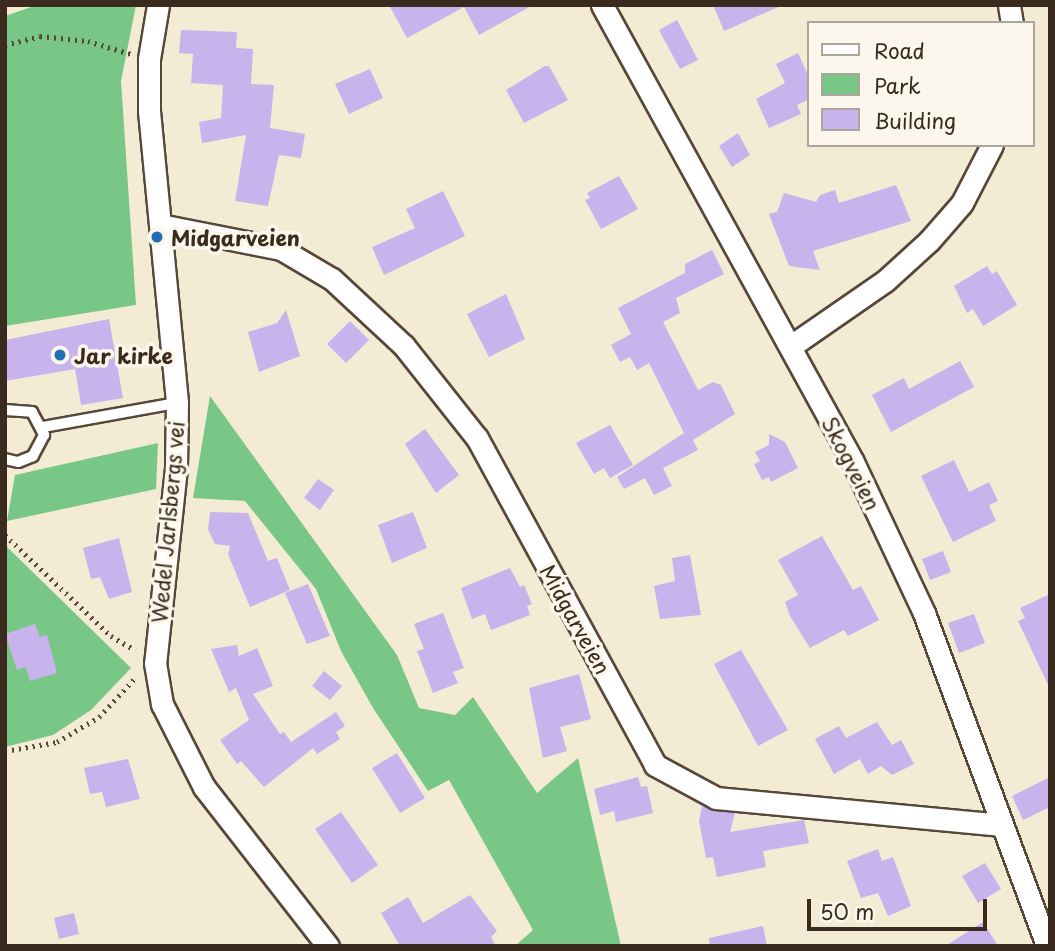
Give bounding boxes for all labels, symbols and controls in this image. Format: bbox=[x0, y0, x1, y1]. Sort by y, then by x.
legend bbox=[806, 21, 1034, 147]
text: Road bbox=[874, 34, 925, 66]
text: Park bbox=[874, 69, 921, 101]
text: Building bbox=[874, 104, 956, 136]
place label: Midgarveien bbox=[171, 224, 300, 250]
marker: Midgarveien bbox=[149, 229, 165, 245]
place label: Jar kirke bbox=[74, 342, 174, 368]
marker: Jar kirke bbox=[52, 347, 68, 363]
street label: Skogveien bbox=[818, 412, 886, 514]
street label: Wedel Jarlsbergs vei bbox=[145, 419, 189, 625]
street label: Midgarveien bbox=[536, 560, 616, 678]
scale bar bbox=[810, 884, 990, 928]
text: 50 m bbox=[820, 895, 874, 927]

